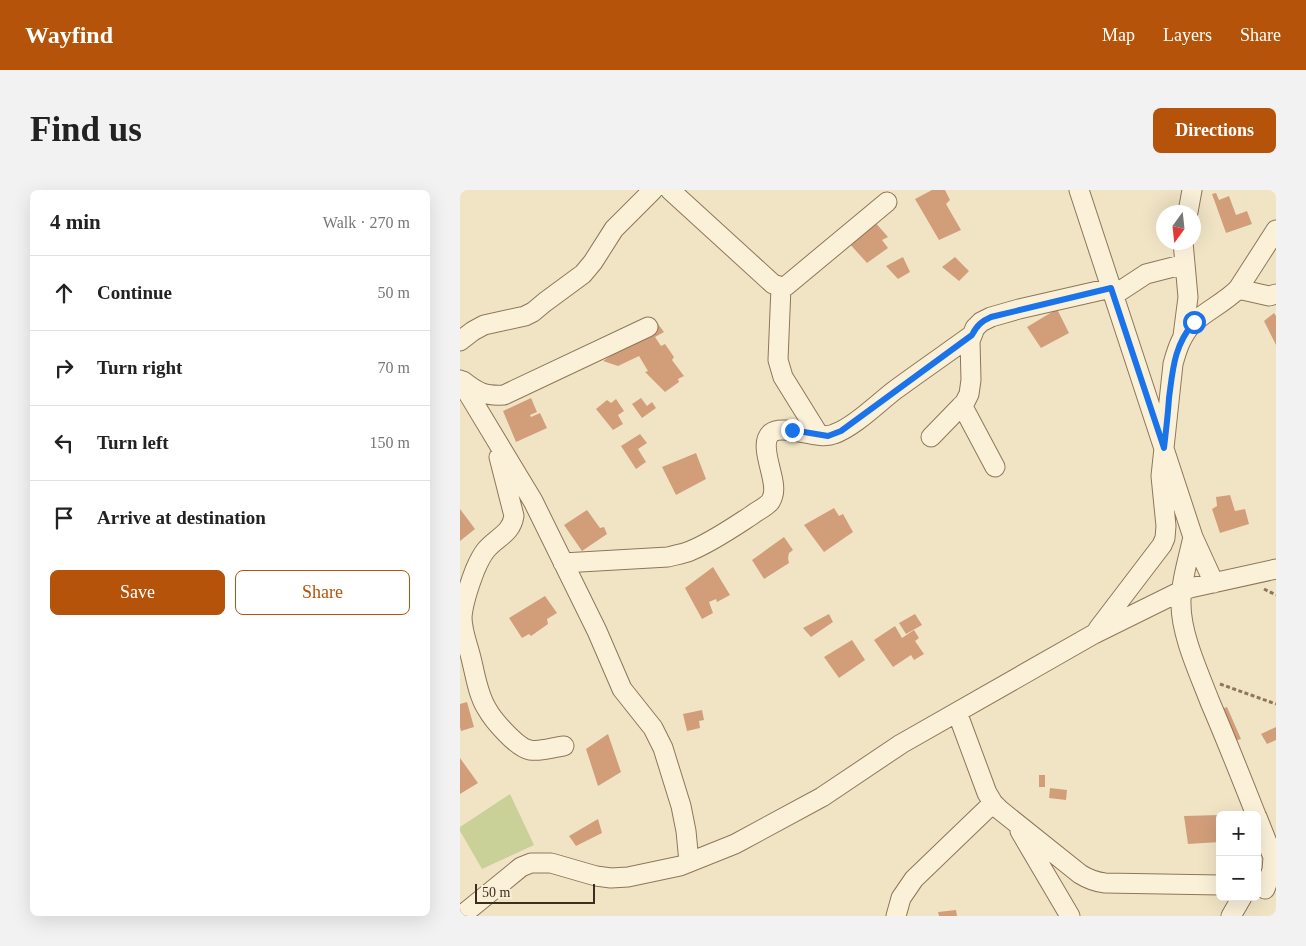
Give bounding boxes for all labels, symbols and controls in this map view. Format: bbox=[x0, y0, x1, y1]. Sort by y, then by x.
text: Wayfind bbox=[25, 22, 113, 48]
text: Map bbox=[1102, 25, 1135, 45]
text: Layers bbox=[1163, 25, 1212, 45]
text: Share bbox=[1240, 25, 1281, 45]
button: Directions bbox=[1153, 108, 1276, 153]
text: Find us bbox=[30, 110, 142, 149]
north arrow bbox=[1156, 205, 1201, 250]
text: 4 min bbox=[50, 210, 101, 234]
text: Walk · 270 m bbox=[323, 214, 410, 231]
icon: ahead bbox=[50, 279, 78, 307]
text: Continue bbox=[97, 282, 172, 303]
text: 50 m bbox=[378, 284, 410, 301]
route start bbox=[1183, 311, 1206, 334]
icon: right bbox=[50, 354, 78, 382]
text: Turn right bbox=[97, 357, 182, 378]
text: 70 m bbox=[378, 359, 410, 376]
route end bbox=[781, 419, 804, 442]
icon: left bbox=[50, 429, 78, 457]
text: Turn left bbox=[97, 432, 169, 453]
text: 150 m bbox=[370, 434, 410, 451]
icon: arrive bbox=[50, 504, 78, 532]
text: Arrive at destination bbox=[97, 507, 266, 528]
button: Save bbox=[50, 570, 225, 615]
button: Share bbox=[235, 570, 410, 615]
map controls bbox=[1216, 811, 1261, 901]
button: + bbox=[1216, 811, 1261, 856]
button: − bbox=[1216, 856, 1261, 901]
scale bar bbox=[475, 881, 595, 904]
text: 50 m bbox=[482, 885, 510, 900]

